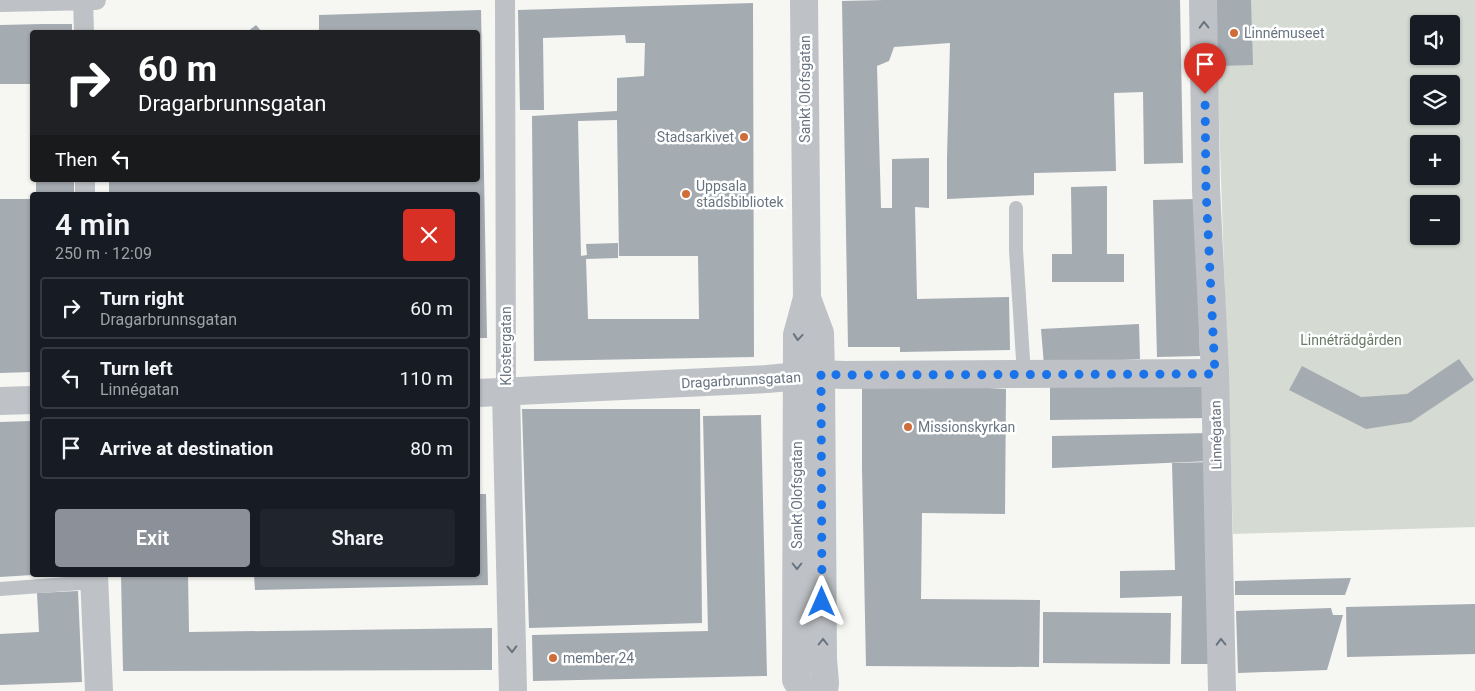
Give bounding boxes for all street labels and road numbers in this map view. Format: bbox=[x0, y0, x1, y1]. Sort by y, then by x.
street label: Sankt Olofsgatan bbox=[797, 35, 813, 143]
street label: Klostergatan bbox=[498, 306, 514, 386]
street label: Dragarbrunnsgatan bbox=[681, 369, 801, 391]
street label: Linnégatan bbox=[1207, 400, 1225, 470]
street label: Sankt Olofsgatan bbox=[789, 441, 805, 549]

